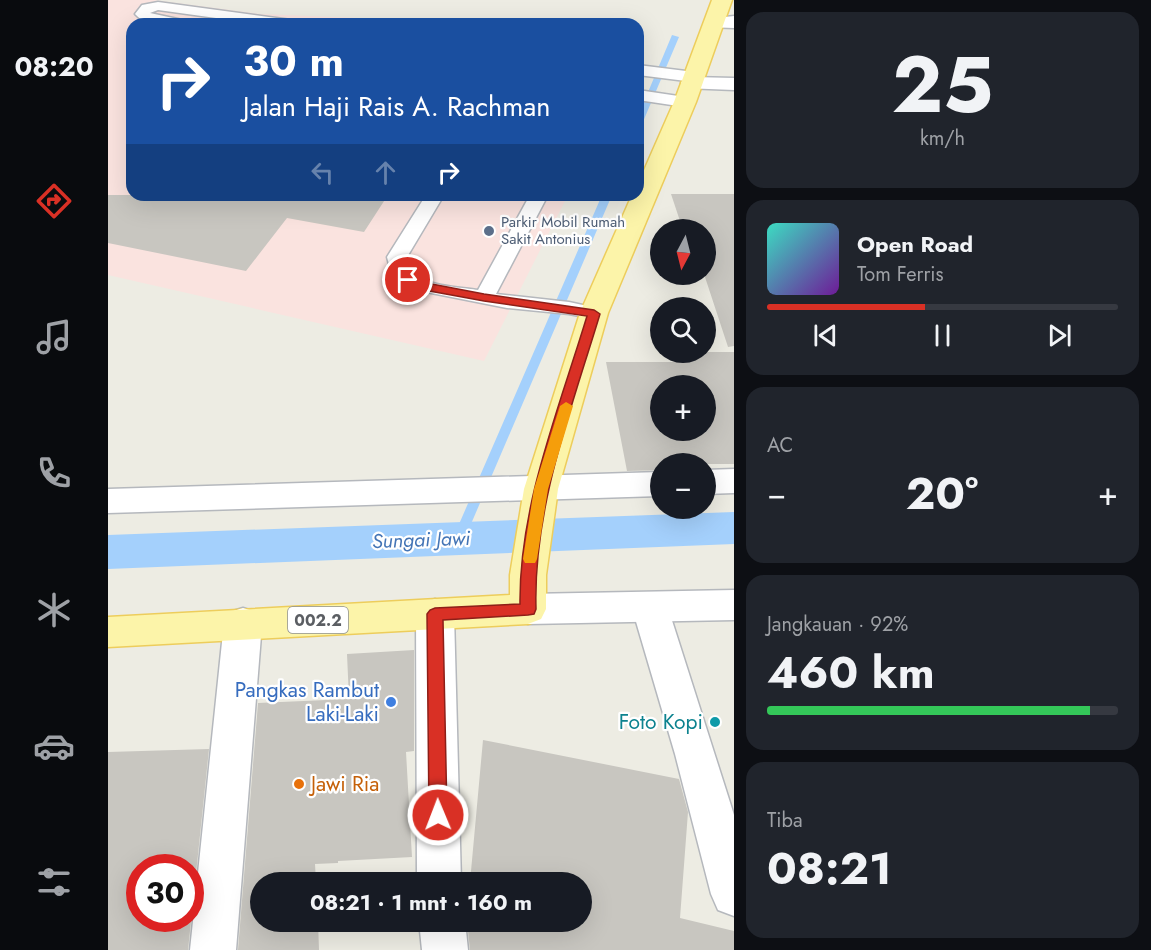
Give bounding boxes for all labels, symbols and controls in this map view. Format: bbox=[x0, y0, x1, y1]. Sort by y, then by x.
text: 25 bbox=[892, 29, 993, 141]
text: 30 m bbox=[243, 31, 344, 92]
icon: right bbox=[144, 42, 222, 120]
text: 08:20 bbox=[14, 47, 94, 86]
text: Jalan Haji Rais A. Rachman bbox=[243, 87, 550, 126]
text: km/h bbox=[920, 124, 965, 153]
icon: left bbox=[306, 156, 339, 189]
icon: ahead bbox=[369, 156, 402, 189]
icon: right bbox=[432, 156, 465, 189]
icon: directions bbox=[33, 180, 75, 222]
place label: Parkir Mobil Rumah Sakit Antonius bbox=[501, 211, 625, 250]
north arrow bbox=[650, 219, 716, 285]
map controls bbox=[650, 219, 716, 519]
marker: Parkir Mobil Rumah Sakit Antonius bbox=[482, 224, 496, 238]
text: Open Road bbox=[857, 228, 973, 260]
pin bbox=[382, 254, 433, 305]
text: Tom Ferris bbox=[857, 260, 944, 289]
icon: arrive bbox=[391, 263, 424, 296]
button: search bbox=[650, 297, 716, 363]
icon: music bbox=[33, 316, 75, 358]
icon: previous bbox=[809, 319, 842, 352]
icon: pause bbox=[926, 319, 959, 352]
icon: next bbox=[1043, 319, 1076, 352]
button: + bbox=[650, 375, 716, 441]
text: AC bbox=[767, 431, 793, 460]
icon: phone bbox=[33, 452, 75, 494]
button: − bbox=[650, 453, 716, 519]
text: 20° bbox=[906, 461, 978, 526]
text: − bbox=[767, 470, 786, 517]
text: + bbox=[1098, 470, 1118, 517]
water label: Sungai Jawi bbox=[372, 524, 471, 556]
icon: climate bbox=[33, 589, 75, 631]
road number: 002.2 bbox=[288, 607, 348, 633]
text: Jangkauan · 92% bbox=[767, 610, 908, 639]
text: 460 km bbox=[767, 640, 935, 705]
place label: Pangkas Rambut Laki-Laki bbox=[235, 675, 379, 729]
marker: Pangkas Rambut Laki-Laki bbox=[384, 695, 398, 709]
place label: Foto Kopi bbox=[619, 707, 703, 737]
marker: Foto Kopi bbox=[708, 715, 722, 729]
icon: car bbox=[33, 725, 75, 767]
place label: Jawi Ria bbox=[308, 769, 379, 799]
marker: Jawi Ria bbox=[292, 777, 306, 791]
position arrow bbox=[406, 783, 470, 847]
text: Tiba bbox=[767, 806, 803, 835]
text: 08:21 bbox=[767, 836, 892, 901]
speed limit sign: 30 bbox=[126, 854, 204, 932]
icon: filters bbox=[33, 861, 75, 903]
text: 08:21 · 1 mnt · 160 m bbox=[310, 886, 532, 918]

